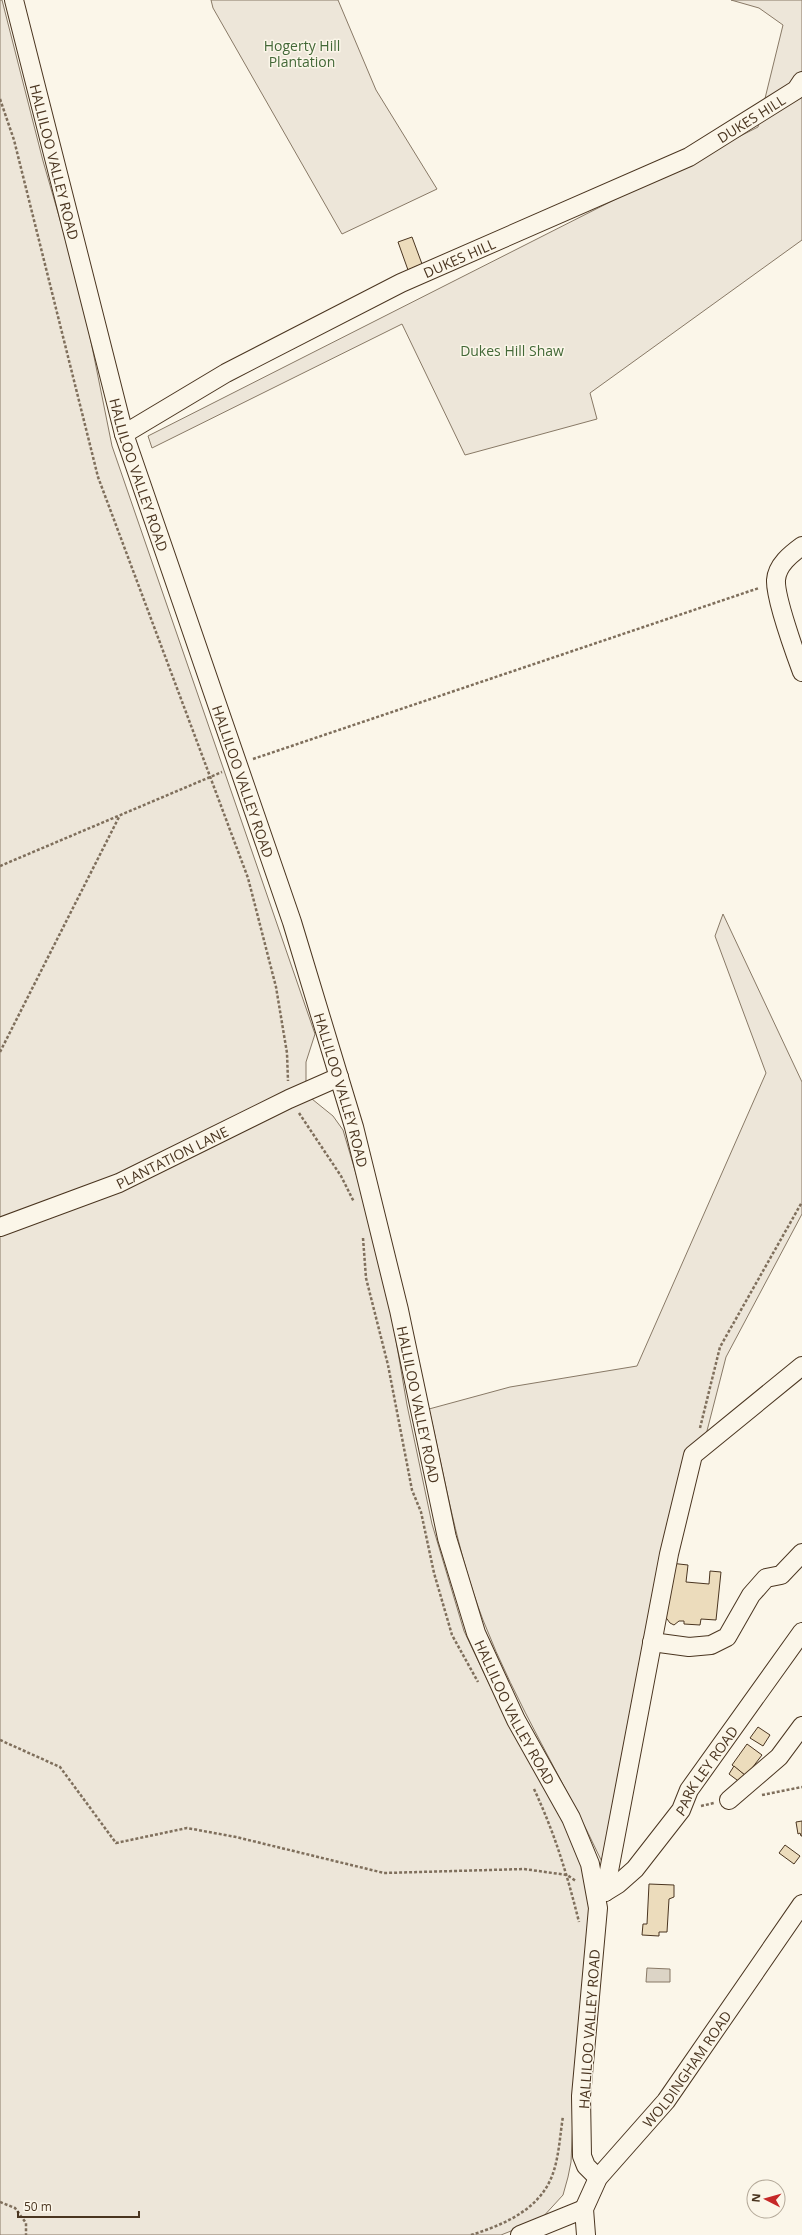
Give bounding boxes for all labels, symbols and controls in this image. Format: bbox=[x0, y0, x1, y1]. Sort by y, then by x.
park label: Hogerty Hill Plantation bbox=[264, 36, 340, 71]
street label: HALLILOO VALLEY ROAD bbox=[26, 82, 84, 242]
street label: DUKES HILL bbox=[713, 90, 789, 147]
street label: DUKES HILL bbox=[420, 233, 498, 282]
park label: Dukes Hill Shaw bbox=[460, 341, 564, 360]
street label: HALLILOO VALLEY ROAD bbox=[106, 396, 173, 554]
street label: HALLILOO VALLEY ROAD bbox=[209, 702, 279, 860]
street label: HALLILOO VALLEY ROAD bbox=[310, 1010, 373, 1169]
street label: PLANTATION LANE bbox=[113, 1121, 231, 1193]
street label: HALLILOO VALLEY ROAD bbox=[393, 1324, 445, 1485]
street label: HALLILOO VALLEY ROAD bbox=[471, 1636, 560, 1788]
street label: PARK LEY ROAD bbox=[671, 1722, 742, 1819]
street label: HALLILOO VALLEY ROAD bbox=[574, 1949, 604, 2109]
street label: WOLDINGHAM ROAD bbox=[638, 2007, 735, 2131]
north arrow bbox=[746, 2179, 786, 2219]
scale bar bbox=[18, 2193, 139, 2219]
text: N bbox=[748, 2193, 763, 2203]
text: 50 m bbox=[24, 2198, 52, 2215]

